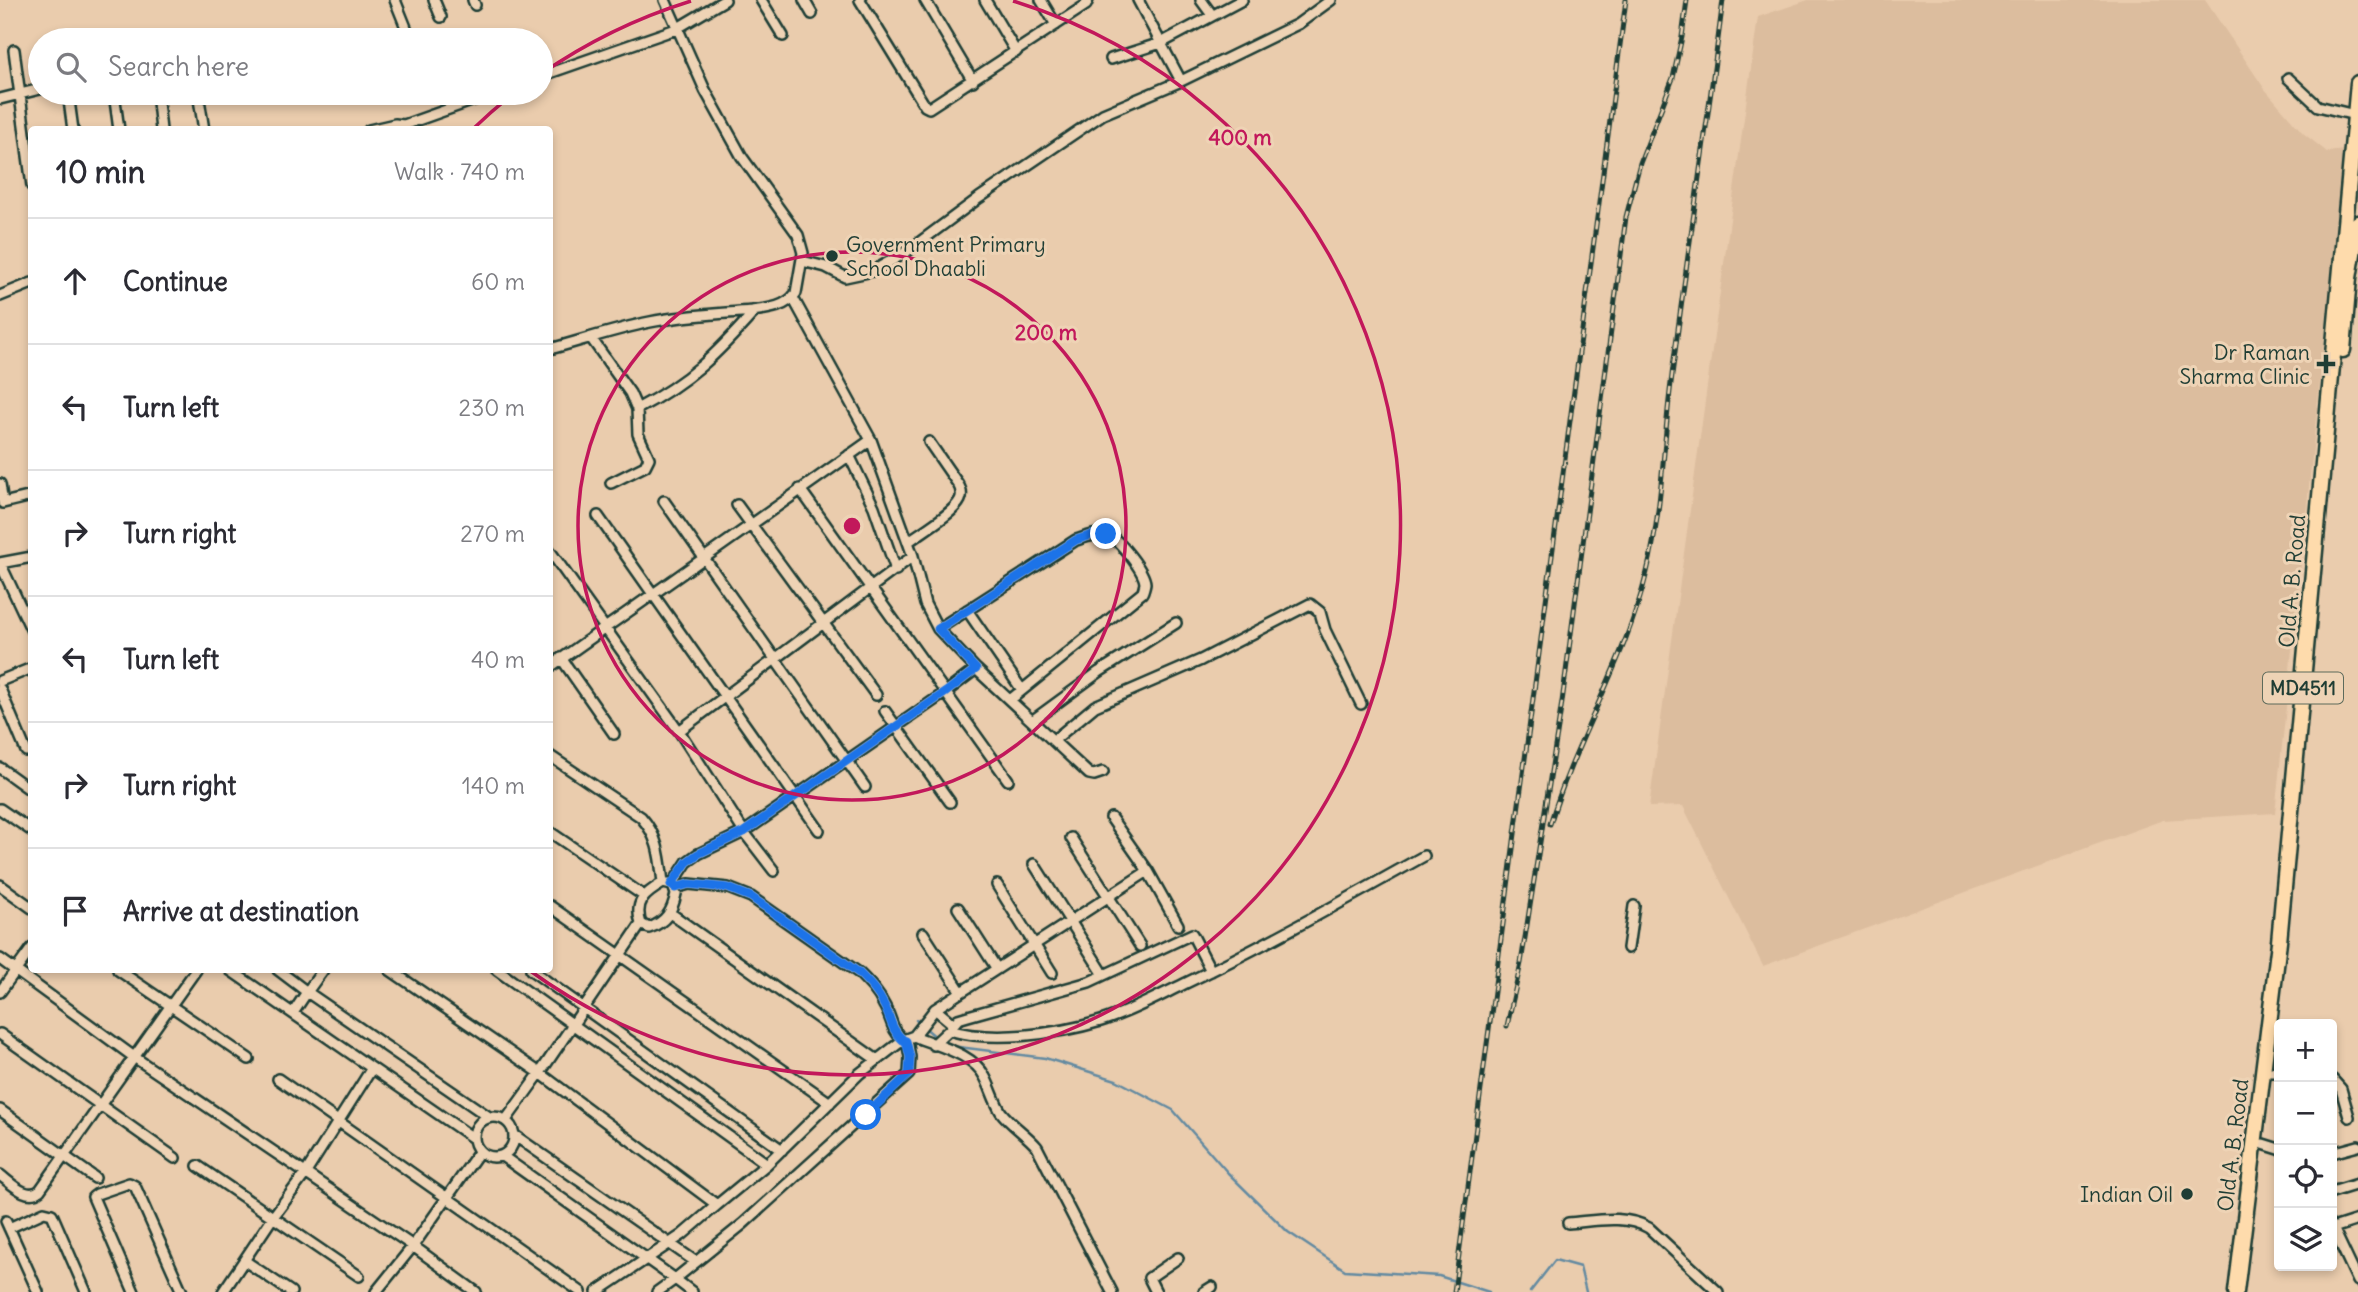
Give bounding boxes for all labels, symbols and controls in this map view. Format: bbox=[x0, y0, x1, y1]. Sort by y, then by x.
search box bbox=[28, 28, 553, 105]
icon: search bbox=[52, 48, 90, 86]
text: Search here bbox=[108, 50, 249, 83]
text: 400 m bbox=[1208, 124, 1272, 151]
text: 10 min bbox=[56, 153, 145, 191]
text: Walk · 740 m bbox=[394, 157, 525, 186]
place label: Government Primary School Dhaabli bbox=[846, 231, 1046, 282]
marker: Government Primary School Dhaabli bbox=[824, 248, 840, 264]
icon: ahead bbox=[56, 262, 94, 300]
text: Continue bbox=[123, 265, 228, 298]
text: 60 m bbox=[471, 267, 525, 296]
text: 200 m bbox=[1015, 319, 1078, 346]
place label: Dr Raman Sharma Clinic bbox=[2179, 339, 2310, 390]
marker: Dr Raman Sharma Clinic bbox=[2316, 354, 2336, 374]
icon: left bbox=[56, 388, 94, 426]
text: Turn left bbox=[123, 391, 219, 424]
text: 230 m bbox=[459, 393, 525, 422]
street label: Old A. B. Road bbox=[2273, 513, 2311, 649]
icon: right bbox=[56, 514, 94, 552]
centre of rings bbox=[840, 514, 864, 538]
text: Turn right bbox=[123, 517, 236, 550]
route end bbox=[1090, 518, 1121, 549]
text: 270 m bbox=[460, 519, 525, 548]
icon: left bbox=[56, 640, 94, 678]
text: Turn left bbox=[123, 643, 219, 676]
text: 40 m bbox=[471, 645, 525, 674]
road number: MD4511 bbox=[2263, 673, 2343, 704]
icon: right bbox=[56, 766, 94, 804]
text: Turn right bbox=[123, 769, 236, 802]
text: 140 m bbox=[462, 771, 525, 800]
icon: arrive bbox=[56, 892, 94, 930]
text: Arrive at destination bbox=[123, 895, 359, 928]
map controls bbox=[2274, 1019, 2337, 1271]
button: + bbox=[2274, 1019, 2337, 1082]
street label: Old A. B. Road bbox=[2211, 1077, 2255, 1213]
button: − bbox=[2274, 1082, 2337, 1145]
route start bbox=[850, 1099, 881, 1130]
button: locate bbox=[2274, 1145, 2337, 1208]
place label: Indian Oil bbox=[2080, 1181, 2173, 1208]
marker: Indian Oil bbox=[2179, 1186, 2195, 1202]
button: layers bbox=[2274, 1208, 2337, 1271]

